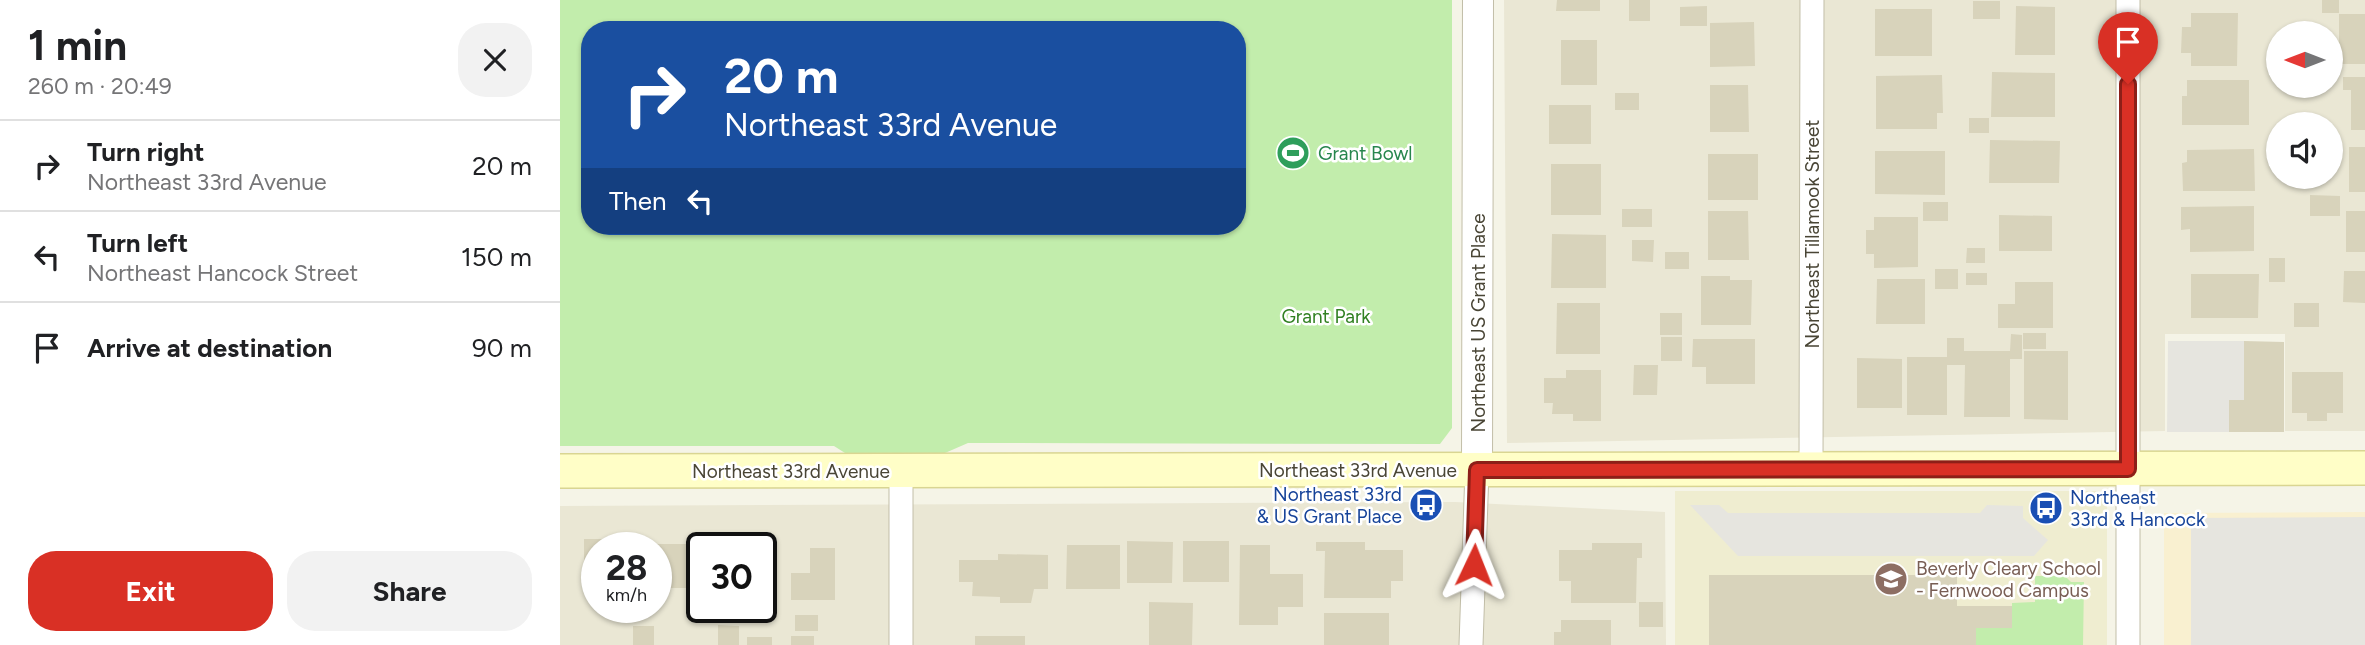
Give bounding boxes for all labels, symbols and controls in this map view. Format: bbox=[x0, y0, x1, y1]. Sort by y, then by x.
pin bbox=[2098, 12.0, 2158, 84]
text: 1 min bbox=[28, 20, 127, 71]
north arrow bbox=[2266, 21, 2343, 98]
map controls bbox=[2266, 21, 2343, 189]
button: close bbox=[458, 23, 532, 97]
icon: arrive bbox=[2109, 23, 2147, 61]
text: 20 m bbox=[724, 46, 839, 105]
icon: right bbox=[609, 49, 700, 140]
text: 260 m · 20:49 bbox=[28, 72, 172, 100]
text: Northeast 33rd Avenue bbox=[724, 106, 1057, 144]
button: sound bbox=[2266, 112, 2343, 189]
street label: Northeast Tillamook Street bbox=[1801, 120, 1824, 349]
sports icon: Grant Bowl bbox=[1274, 134, 1312, 172]
text: Turn right bbox=[87, 136, 204, 168]
place label: Grant Bowl bbox=[1318, 142, 1412, 165]
icon: right bbox=[28, 147, 66, 185]
text: 20 m bbox=[472, 150, 532, 182]
text: Northeast 33rd Avenue bbox=[87, 168, 327, 196]
icon: left bbox=[681, 182, 719, 220]
text: Then bbox=[609, 185, 667, 217]
street label: Northeast US Grant Place bbox=[1467, 213, 1490, 433]
text: Turn left bbox=[87, 227, 188, 259]
icon: left bbox=[28, 238, 66, 276]
text: 150 m bbox=[461, 241, 532, 273]
text: Northeast Hancock Street bbox=[87, 259, 358, 287]
park label: Grant Park bbox=[1281, 305, 1371, 328]
icon: arrive bbox=[28, 329, 66, 367]
text: Arrive at destination bbox=[87, 332, 332, 364]
text: 90 m bbox=[472, 332, 532, 364]
street label: Northeast 33rd Avenue bbox=[1259, 459, 1457, 482]
street label: Northeast 33rd Avenue bbox=[692, 460, 890, 483]
place label: Northeast 33rd & US Grant Place bbox=[1257, 483, 1402, 528]
bus stop icon: Northeast 33rd & US Grant Place bbox=[1407, 486, 1445, 524]
place label: Northeast 33rd & Hancock bbox=[2070, 486, 2206, 531]
bus stop icon: Northeast 33rd & Hancock bbox=[2027, 489, 2065, 527]
position arrow bbox=[1437, 528, 1511, 602]
speed limit sign: 30 bbox=[686, 532, 777, 623]
text: 28 bbox=[606, 547, 647, 589]
button: Exit bbox=[28, 551, 273, 631]
button: Share bbox=[287, 551, 532, 631]
place label: Beverly Cleary School - Fernwood Campus bbox=[1916, 557, 2101, 602]
school or university icon: Beverly Cleary School - Fernwood Campus bbox=[1872, 560, 1910, 598]
text: km/h bbox=[606, 584, 647, 606]

